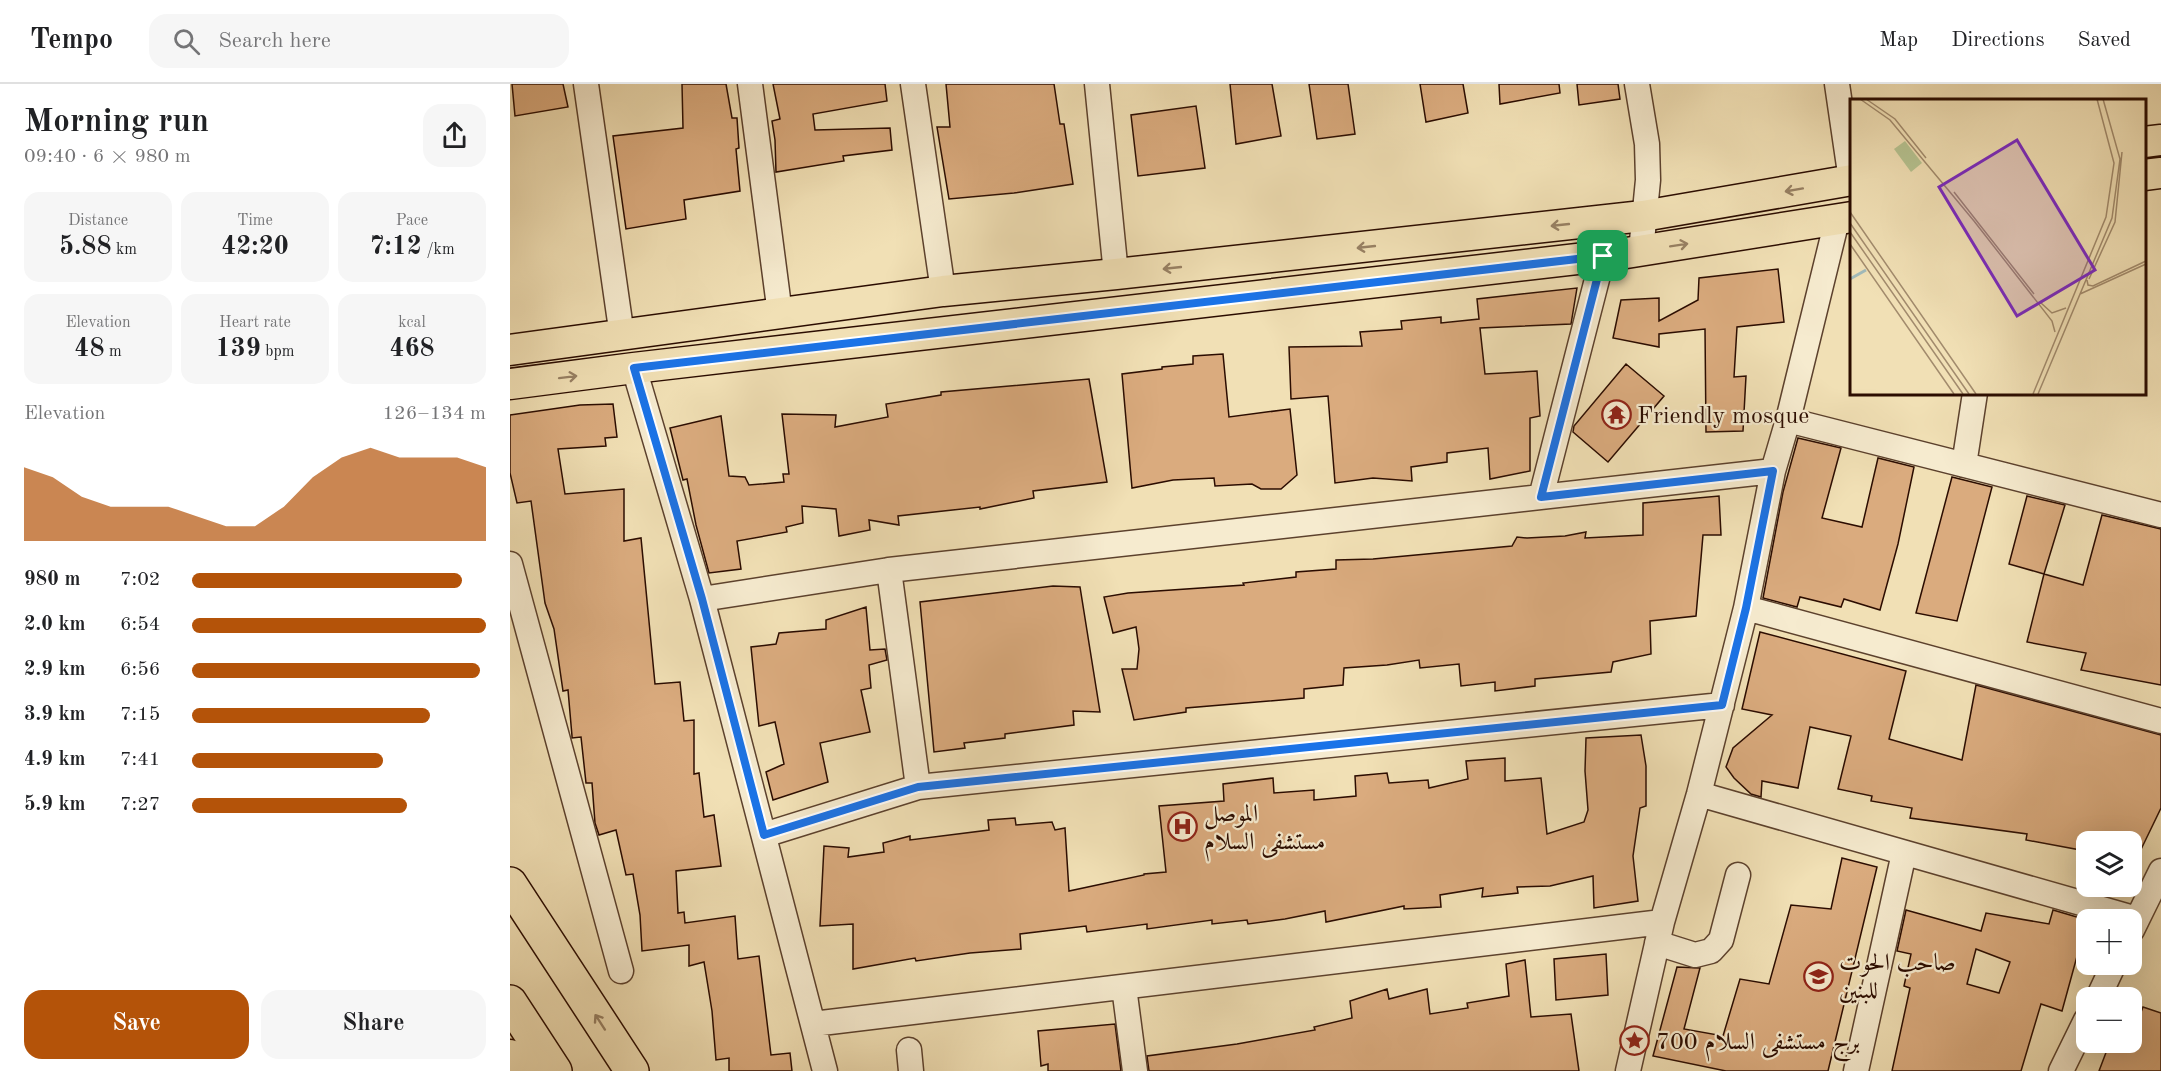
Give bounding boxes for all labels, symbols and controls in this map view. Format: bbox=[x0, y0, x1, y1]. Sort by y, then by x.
search box bbox=[149, 14, 569, 68]
icon: search bbox=[170, 25, 203, 58]
text: Tempo bbox=[30, 27, 113, 55]
text: Search here bbox=[218, 30, 331, 52]
text: Map bbox=[1879, 30, 1918, 51]
text: Directions bbox=[1951, 30, 2045, 51]
text: Saved bbox=[2078, 30, 2131, 51]
inset map bbox=[1850, 99, 2146, 394]
button: share bbox=[423, 104, 486, 167]
text: Morning run bbox=[24, 106, 209, 139]
text: 09:40 · 6 × 980 m bbox=[24, 147, 191, 167]
one-way arrow bbox=[1785, 185, 1805, 196]
text: Distance bbox=[68, 213, 128, 229]
text: Time bbox=[237, 213, 273, 229]
text: Pace bbox=[396, 213, 428, 229]
one-way arrow bbox=[1551, 220, 1571, 231]
pin bbox=[1577, 230, 1628, 281]
text: 5.88 bbox=[59, 234, 112, 260]
text: 42:20 bbox=[221, 234, 289, 260]
text: 7:12 bbox=[369, 234, 422, 260]
icon: arrive bbox=[1586, 239, 1619, 272]
one-way arrow bbox=[1669, 239, 1689, 250]
text: km bbox=[112, 242, 137, 258]
text: /km bbox=[422, 242, 455, 258]
one-way arrow bbox=[1357, 242, 1377, 253]
one-way arrow bbox=[1163, 263, 1183, 274]
text: Elevation bbox=[65, 315, 131, 331]
text: Heart rate bbox=[219, 315, 291, 331]
text: kcal bbox=[398, 315, 426, 331]
text: 48 bbox=[74, 336, 104, 362]
text: 139 bbox=[216, 336, 261, 362]
text: 468 bbox=[389, 336, 435, 362]
text: m bbox=[104, 344, 122, 360]
text: bpm bbox=[261, 344, 294, 360]
one-way arrow bbox=[558, 371, 577, 382]
temple icon: Friendly mosque bbox=[1600, 399, 1632, 431]
text: Elevation bbox=[24, 404, 105, 424]
text: 126–134 m bbox=[383, 404, 486, 424]
place label: Friendly mosque bbox=[1637, 405, 1809, 429]
text: 980 m bbox=[24, 570, 80, 590]
text: 7:02 bbox=[120, 570, 160, 590]
text: 2.0 km bbox=[24, 615, 86, 635]
text: 6:54 bbox=[120, 615, 160, 635]
text: 2.9 km bbox=[24, 660, 86, 680]
text: 6:56 bbox=[120, 660, 160, 680]
text: 3.9 km bbox=[24, 705, 86, 725]
text: 7:15 bbox=[120, 705, 160, 725]
text: 4.9 km bbox=[24, 750, 86, 770]
text: 7:41 bbox=[120, 750, 160, 770]
text: 5.9 km bbox=[24, 795, 86, 815]
text: 7:27 bbox=[120, 795, 160, 815]
place label: الموصل مستشفى السلام bbox=[1204, 803, 1325, 862]
hospital icon: الموصل مستشفى السلام bbox=[1167, 811, 1199, 843]
map controls bbox=[2076, 831, 2142, 1053]
button: layers bbox=[2076, 831, 2142, 897]
button: + bbox=[2076, 909, 2142, 975]
place label: صاحب الحوت للبنين bbox=[1839, 952, 1956, 1004]
school or university icon: صاحب الحوت للبنين bbox=[1802, 960, 1834, 992]
button: − bbox=[2076, 987, 2142, 1053]
button: Save bbox=[24, 990, 249, 1059]
button: Share bbox=[261, 990, 486, 1059]
one-way arrow bbox=[594, 1014, 606, 1031]
place icon: برج مستشفى السلام 700 bbox=[1619, 1025, 1651, 1057]
place label: برج مستشفى السلام 700 bbox=[1656, 1031, 1860, 1062]

